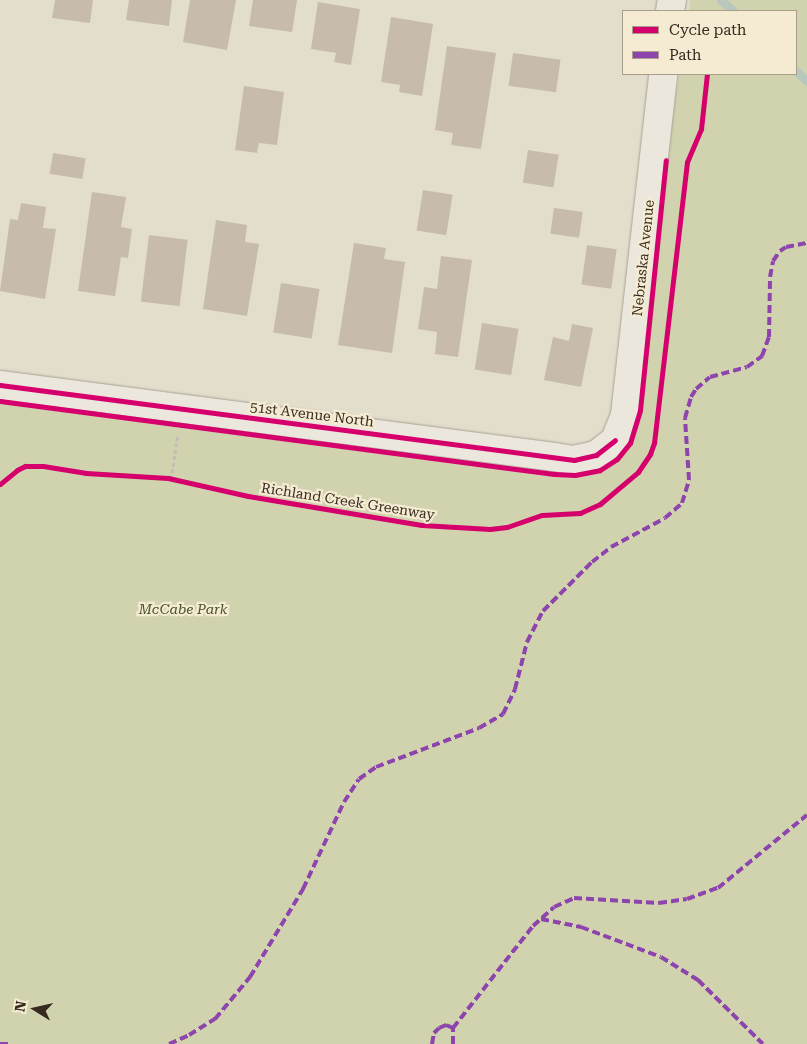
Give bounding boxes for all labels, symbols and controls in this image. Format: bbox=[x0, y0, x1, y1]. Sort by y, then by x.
legend bbox=[622, 10, 797, 75]
text: Cycle path bbox=[669, 21, 746, 39]
text: Path bbox=[669, 46, 702, 64]
street label: Nebraska Avenue bbox=[629, 199, 657, 317]
street label: 51st Avenue North bbox=[249, 398, 375, 430]
street label: Richland Creek Greenway bbox=[260, 479, 436, 523]
park label: McCabe Park bbox=[139, 601, 227, 617]
north arrow bbox=[10, 984, 60, 1034]
text: N bbox=[11, 1000, 29, 1013]

